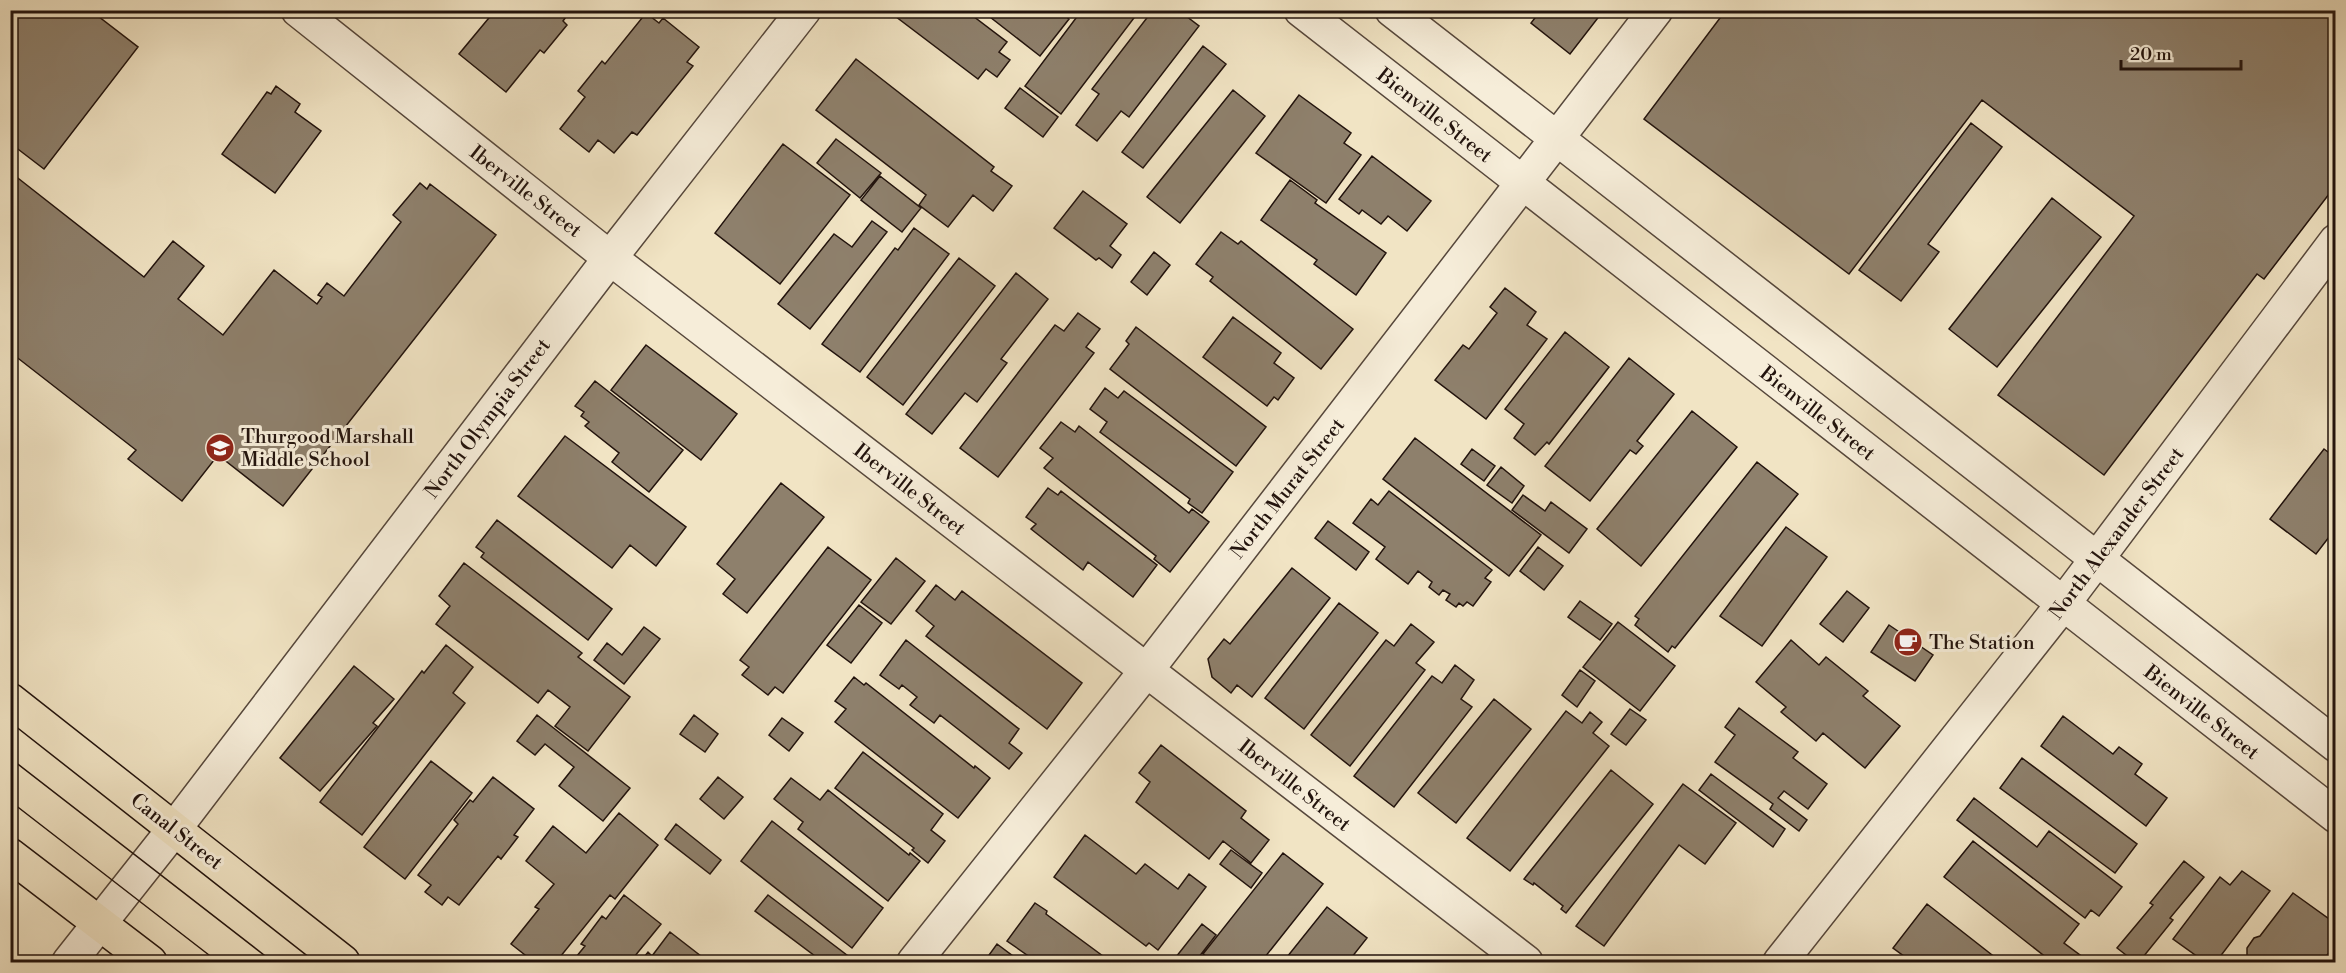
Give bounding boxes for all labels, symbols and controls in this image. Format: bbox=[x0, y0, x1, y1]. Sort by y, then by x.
scale bar bbox=[2121, 33, 2241, 71]
text: 20 m bbox=[2130, 43, 2172, 66]
street label: Bienville Street bbox=[1371, 63, 1497, 169]
street label: Iberville Street bbox=[464, 141, 586, 244]
street label: North Olympia Street bbox=[420, 334, 557, 504]
street label: Bienville Street bbox=[1754, 361, 1880, 467]
street label: North Murat Street bbox=[1225, 414, 1351, 564]
place label: Thurgood Marshall Middle School bbox=[241, 425, 414, 473]
school or university icon: Thurgood Marshall Middle School bbox=[204, 432, 236, 464]
street label: Iberville Street bbox=[848, 439, 970, 542]
street label: North Alexander Street bbox=[2044, 443, 2190, 625]
cafe icon: The Station bbox=[1892, 626, 1924, 658]
place label: The Station bbox=[1929, 631, 2035, 656]
street label: Bienville Street bbox=[2138, 660, 2264, 766]
street label: Iberville Street bbox=[1233, 735, 1355, 838]
street label: Canal Street bbox=[125, 788, 227, 876]

